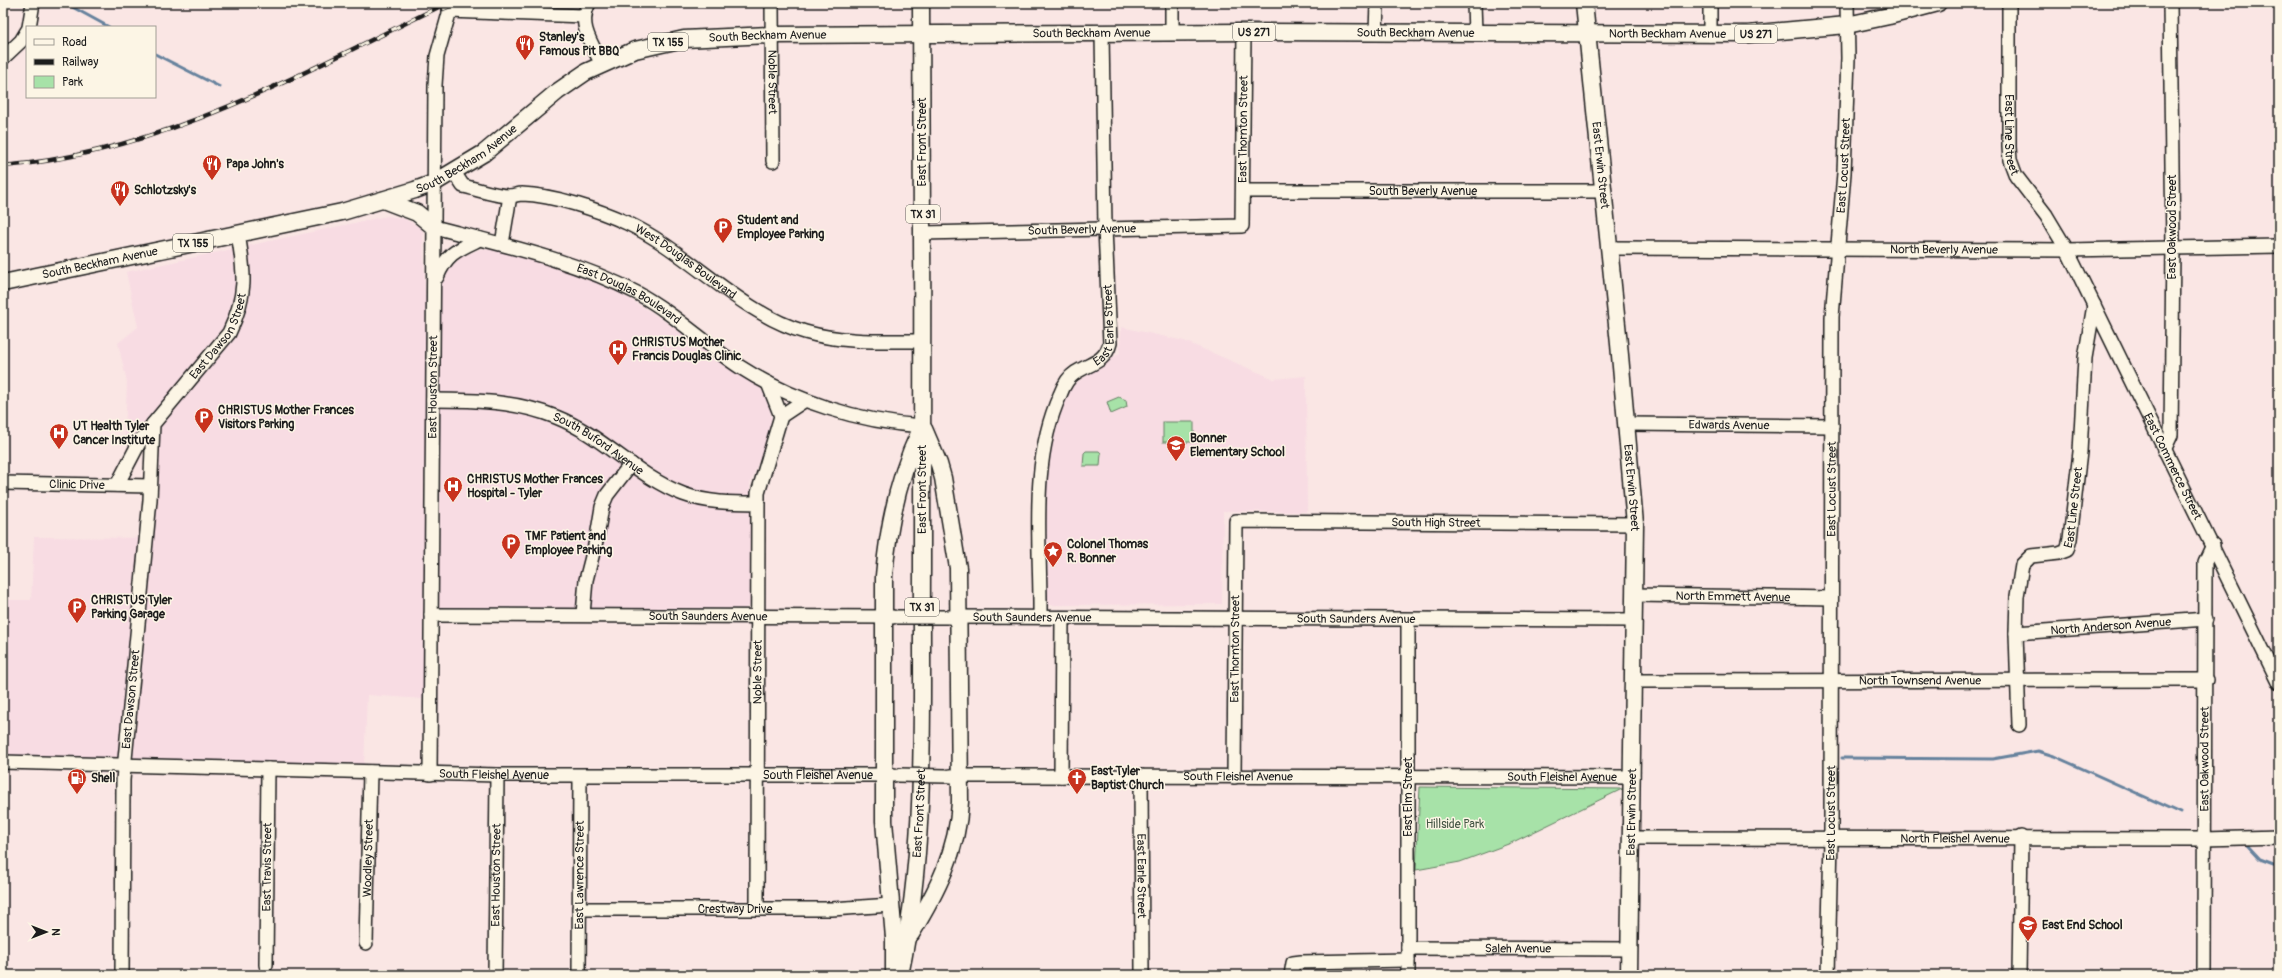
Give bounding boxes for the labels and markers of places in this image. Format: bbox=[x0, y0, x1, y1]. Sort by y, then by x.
place label: Stanley's Famous Pit BBQ bbox=[539, 30, 619, 59]
restaurant icon: Stanley's Famous Pit BBQ bbox=[514, 33, 536, 61]
restaurant icon: Papa John's bbox=[201, 153, 223, 181]
place label: Papa John's bbox=[226, 157, 285, 172]
restaurant icon: Schlotzsky's bbox=[109, 179, 131, 207]
place label: Schlotzsky's bbox=[134, 183, 197, 198]
place label: Student and Employee Parking bbox=[737, 213, 824, 242]
parking icon: Student and Employee Parking bbox=[712, 216, 734, 244]
place label: CHRISTUS Mother Francis Douglas Clinic bbox=[632, 335, 741, 364]
hospital icon: CHRISTUS Mother Francis Douglas Clinic bbox=[607, 338, 629, 366]
place label: CHRISTUS Mother Frances Visitors Parking bbox=[218, 403, 354, 432]
parking icon: CHRISTUS Mother Frances Visitors Parking bbox=[193, 406, 215, 434]
place label: UT Health Tyler Cancer Institute bbox=[73, 419, 156, 448]
hospital icon: UT Health Tyler Cancer Institute bbox=[48, 422, 70, 450]
place label: Bonner Elementary School bbox=[1190, 431, 1285, 460]
school or university icon: Bonner Elementary School bbox=[1165, 434, 1187, 462]
place label: CHRISTUS Mother Frances Hospital - Tyler bbox=[467, 472, 603, 501]
hospital icon: CHRISTUS Mother Frances Hospital - Tyler bbox=[442, 475, 464, 503]
place label: TMF Patient and Employee Parking bbox=[524, 529, 612, 558]
parking icon: TMF Patient and Employee Parking bbox=[500, 532, 522, 560]
place label: Colonel Thomas R. Bonner bbox=[1067, 537, 1149, 566]
place icon: Colonel Thomas R. Bonner bbox=[1042, 540, 1064, 568]
place label: CHRISTUS Tyler Parking Garage bbox=[91, 593, 173, 622]
parking icon: CHRISTUS Tyler Parking Garage bbox=[66, 596, 88, 624]
place label: East Tyler Baptist Church bbox=[1091, 764, 1164, 793]
fuel station icon: Shell bbox=[66, 767, 88, 795]
church icon: East Tyler Baptist Church bbox=[1066, 767, 1088, 795]
place label: Shell bbox=[91, 771, 115, 786]
school or university icon: East End School bbox=[2017, 914, 2039, 942]
place label: East End School bbox=[2042, 918, 2123, 933]

